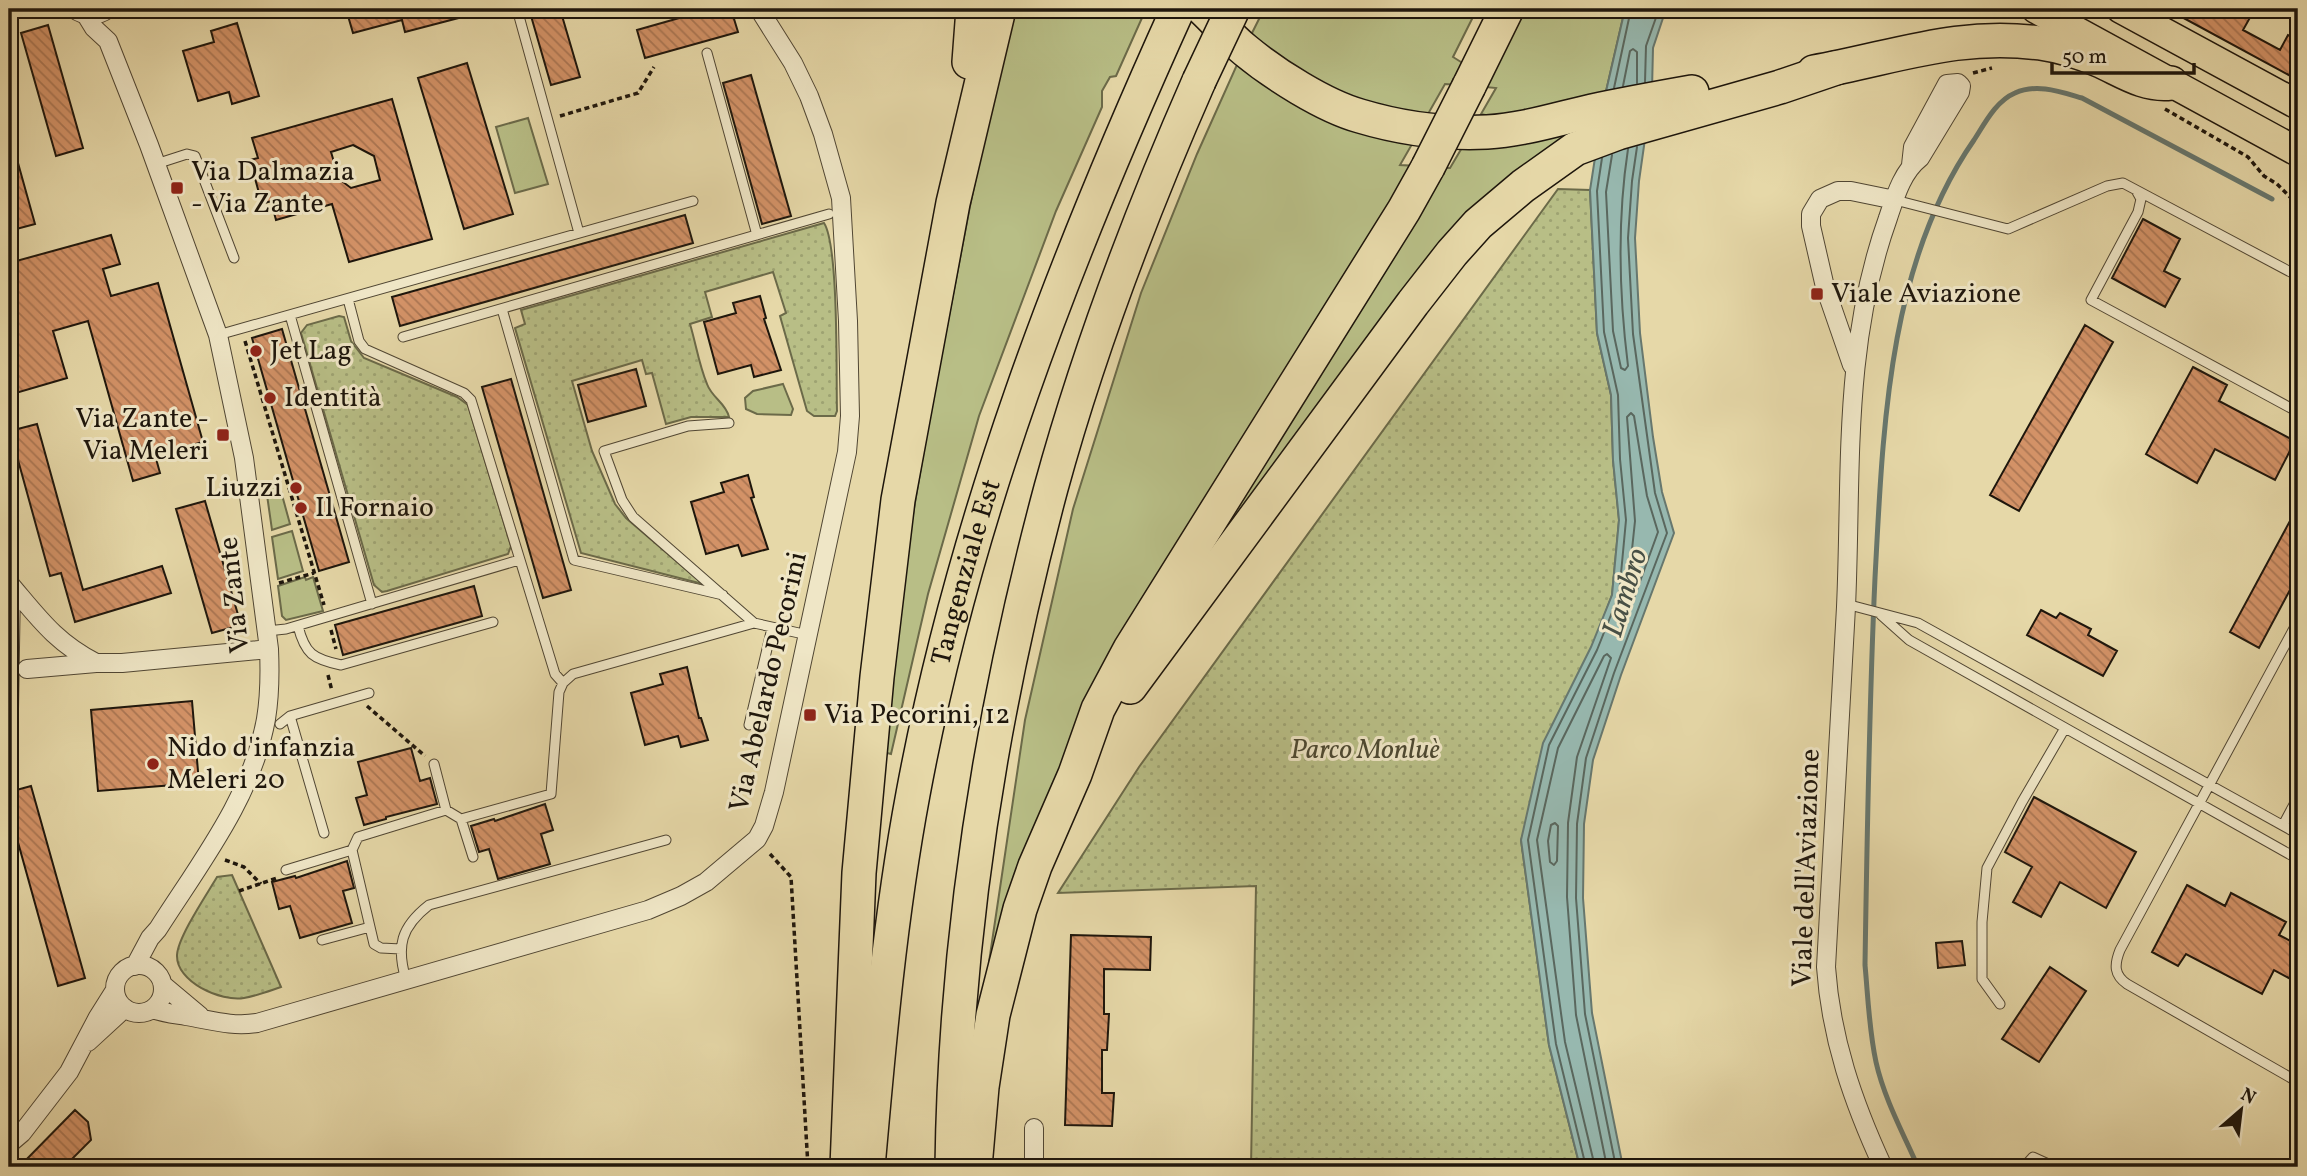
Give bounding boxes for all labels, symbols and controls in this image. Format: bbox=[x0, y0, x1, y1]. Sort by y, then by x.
scale bar bbox=[2052, 32, 2193, 76]
text: 50 m bbox=[2062, 43, 2107, 72]
place label: Via Dalmazia - Via Zante bbox=[191, 153, 355, 224]
marker: Via Dalmazia - Via Zante bbox=[169, 180, 185, 196]
place label: Viale Aviazione bbox=[1831, 275, 2021, 314]
marker: Viale Aviazione bbox=[1809, 286, 1825, 302]
place label: Jet Lag bbox=[270, 332, 352, 371]
marker: Jet Lag bbox=[248, 343, 264, 359]
place label: Identità bbox=[284, 379, 382, 418]
marker: Identità bbox=[262, 390, 278, 406]
place label: Via Zante - Via Meleri bbox=[75, 400, 209, 471]
marker: Via Zante - Via Meleri bbox=[215, 427, 231, 443]
place label: Liuzzi bbox=[206, 469, 282, 508]
street label: Tangenziale Est bbox=[922, 474, 1011, 669]
marker: Liuzzi bbox=[288, 480, 304, 496]
place label: Il Fornaio bbox=[315, 489, 434, 528]
marker: Il Fornaio bbox=[293, 500, 309, 516]
street label: Via Zante bbox=[209, 535, 261, 655]
water label: Lambro bbox=[1593, 543, 1659, 643]
street label: Via Abelardo Pecorini bbox=[720, 548, 818, 816]
place label: Via Pecorini, 12 bbox=[824, 696, 1010, 735]
marker: Via Pecorini, 12 bbox=[802, 707, 818, 723]
place label: Nido d'infanzia Meleri 20 bbox=[167, 729, 355, 800]
park label: Parco Monluè bbox=[1290, 731, 1440, 770]
street label: Viale dell'Aviazione bbox=[1783, 748, 1831, 988]
marker: Nido d'infanzia Meleri 20 bbox=[145, 756, 161, 772]
north arrow bbox=[2206, 1074, 2276, 1144]
text: N bbox=[2236, 1082, 2260, 1112]

